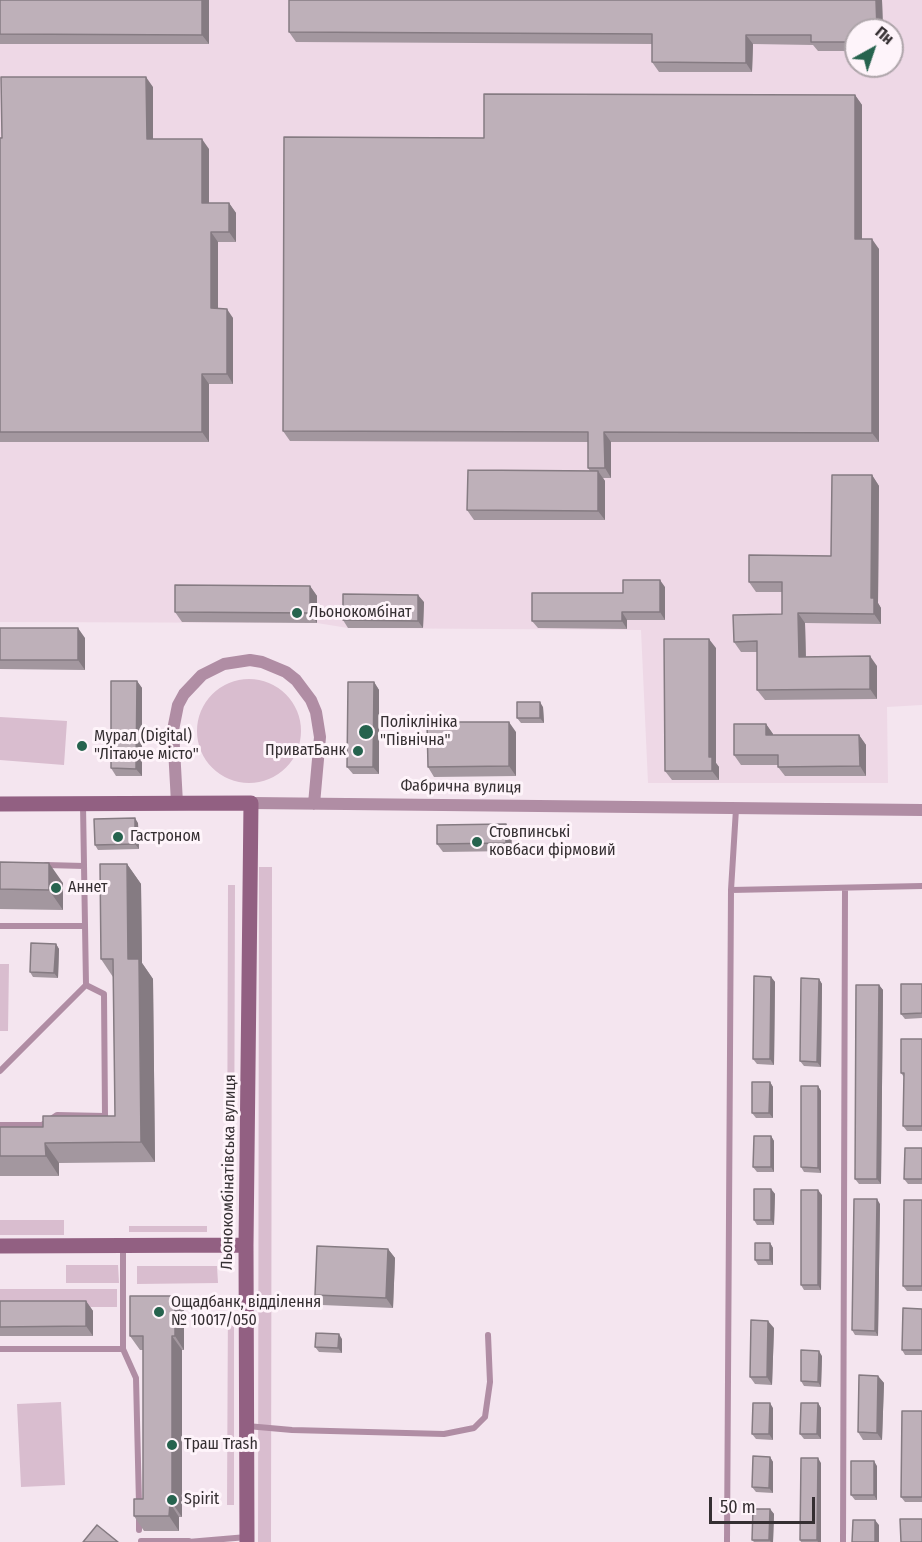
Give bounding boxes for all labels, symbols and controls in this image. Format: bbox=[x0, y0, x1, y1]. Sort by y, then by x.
north arrow bbox=[844, 18, 904, 78]
text: Пн bbox=[872, 22, 898, 48]
place label: Льонокомбінат bbox=[309, 603, 412, 623]
marker: Льонокомбінат bbox=[290, 606, 304, 620]
place label: Поліклініка "Північна" bbox=[380, 713, 458, 751]
marker: Поліклініка "Північна" bbox=[357, 723, 375, 741]
place label: Мурал (Digital) "Літаюче місто" bbox=[94, 727, 199, 765]
marker: Мурал (Digital) "Літаюче місто" bbox=[75, 739, 89, 753]
place label: ПриватБанк bbox=[265, 741, 346, 761]
marker: ПриватБанк bbox=[351, 744, 365, 758]
street label: Фабрична вулиця bbox=[400, 776, 522, 798]
place label: Стовпинські ковбаси фірмовий bbox=[489, 823, 616, 861]
place label: Гастроном bbox=[130, 827, 201, 847]
marker: Гастроном bbox=[111, 830, 125, 844]
marker: Стовпинські ковбаси фірмовий bbox=[470, 835, 484, 849]
place label: Аннет bbox=[68, 878, 108, 898]
marker: Аннет bbox=[49, 881, 63, 895]
street label: Льонокомбінатівська вулиця bbox=[218, 1074, 240, 1270]
place label: Ощадбанк, відділення № 10017/050 bbox=[171, 1293, 321, 1331]
marker: Ощадбанк, відділення № 10017/050 bbox=[152, 1305, 166, 1319]
place label: Траш Trash bbox=[184, 1435, 258, 1455]
marker: Траш Trash bbox=[165, 1438, 179, 1452]
scale bar bbox=[712, 1485, 818, 1523]
place label: Spirit bbox=[184, 1490, 219, 1510]
marker: Spirit bbox=[165, 1493, 179, 1507]
text: 50 m bbox=[720, 1496, 756, 1518]

